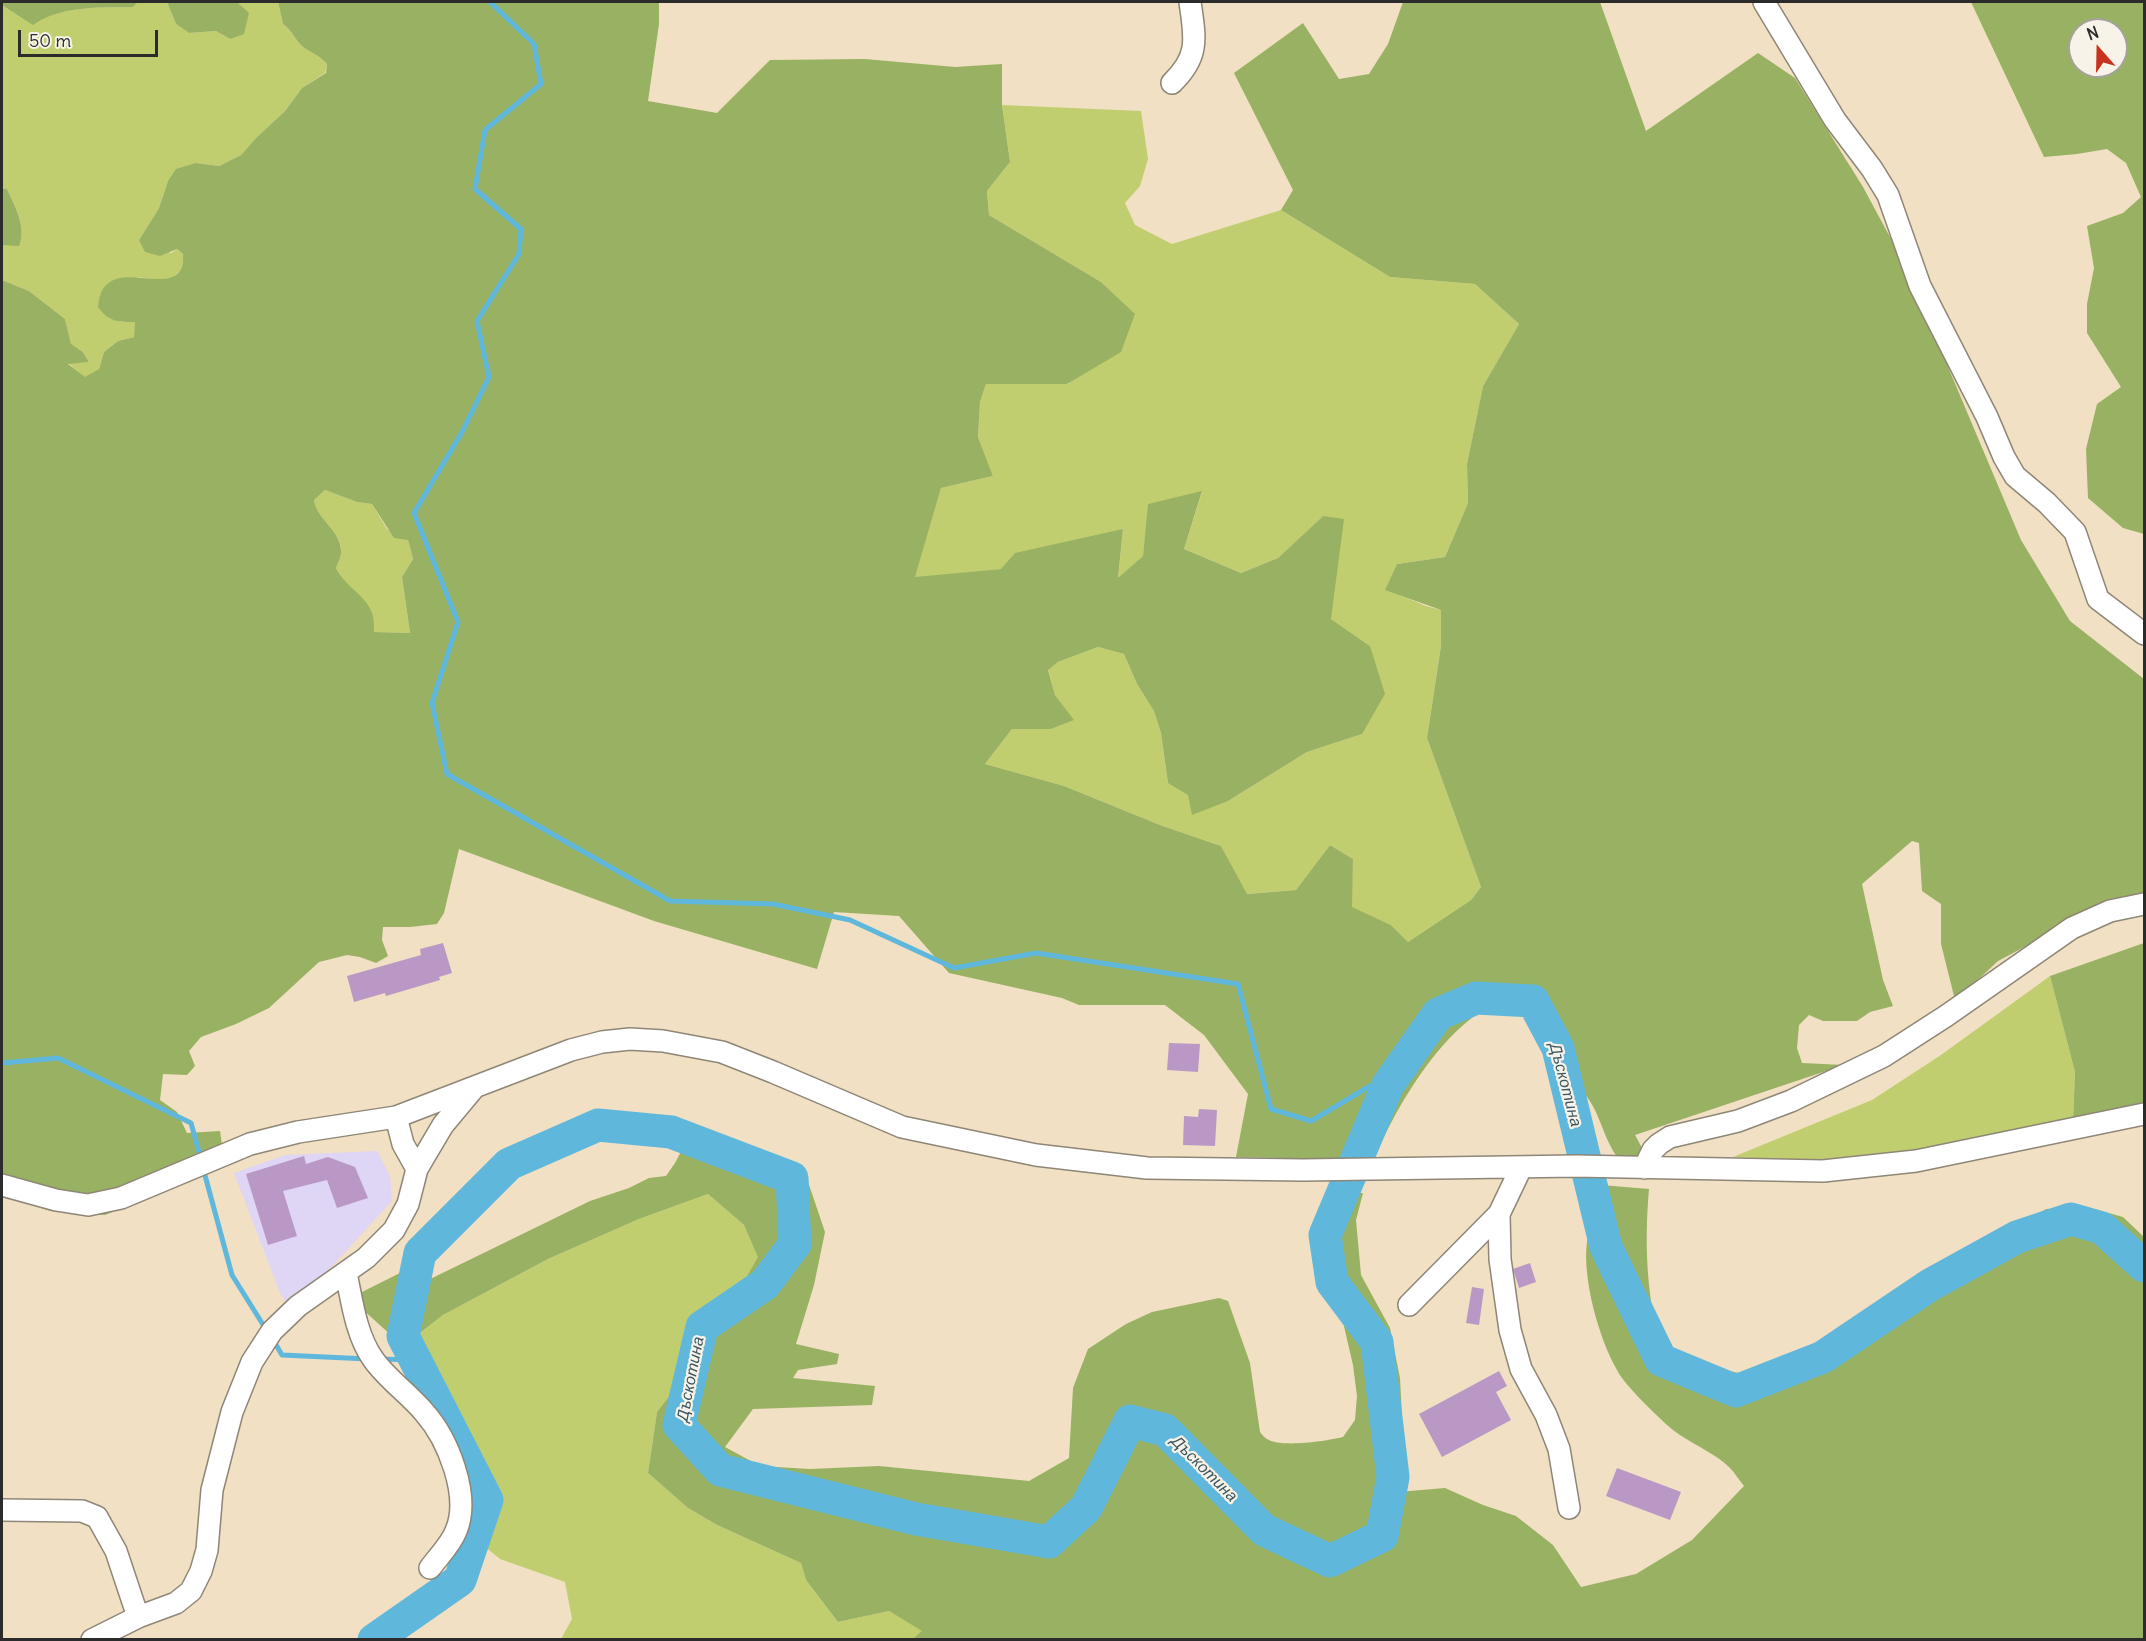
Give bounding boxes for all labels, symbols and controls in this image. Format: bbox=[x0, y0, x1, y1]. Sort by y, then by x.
scale bar bbox=[21, 18, 160, 56]
north arrow bbox=[2068, 18, 2128, 78]
text: N bbox=[2084, 22, 2101, 44]
text: 50 m bbox=[29, 29, 71, 52]
water label: Дъскотина bbox=[1545, 1041, 1585, 1129]
water label: Дъскотина bbox=[673, 1335, 709, 1423]
water label: Дъскотина bbox=[1167, 1432, 1241, 1506]

